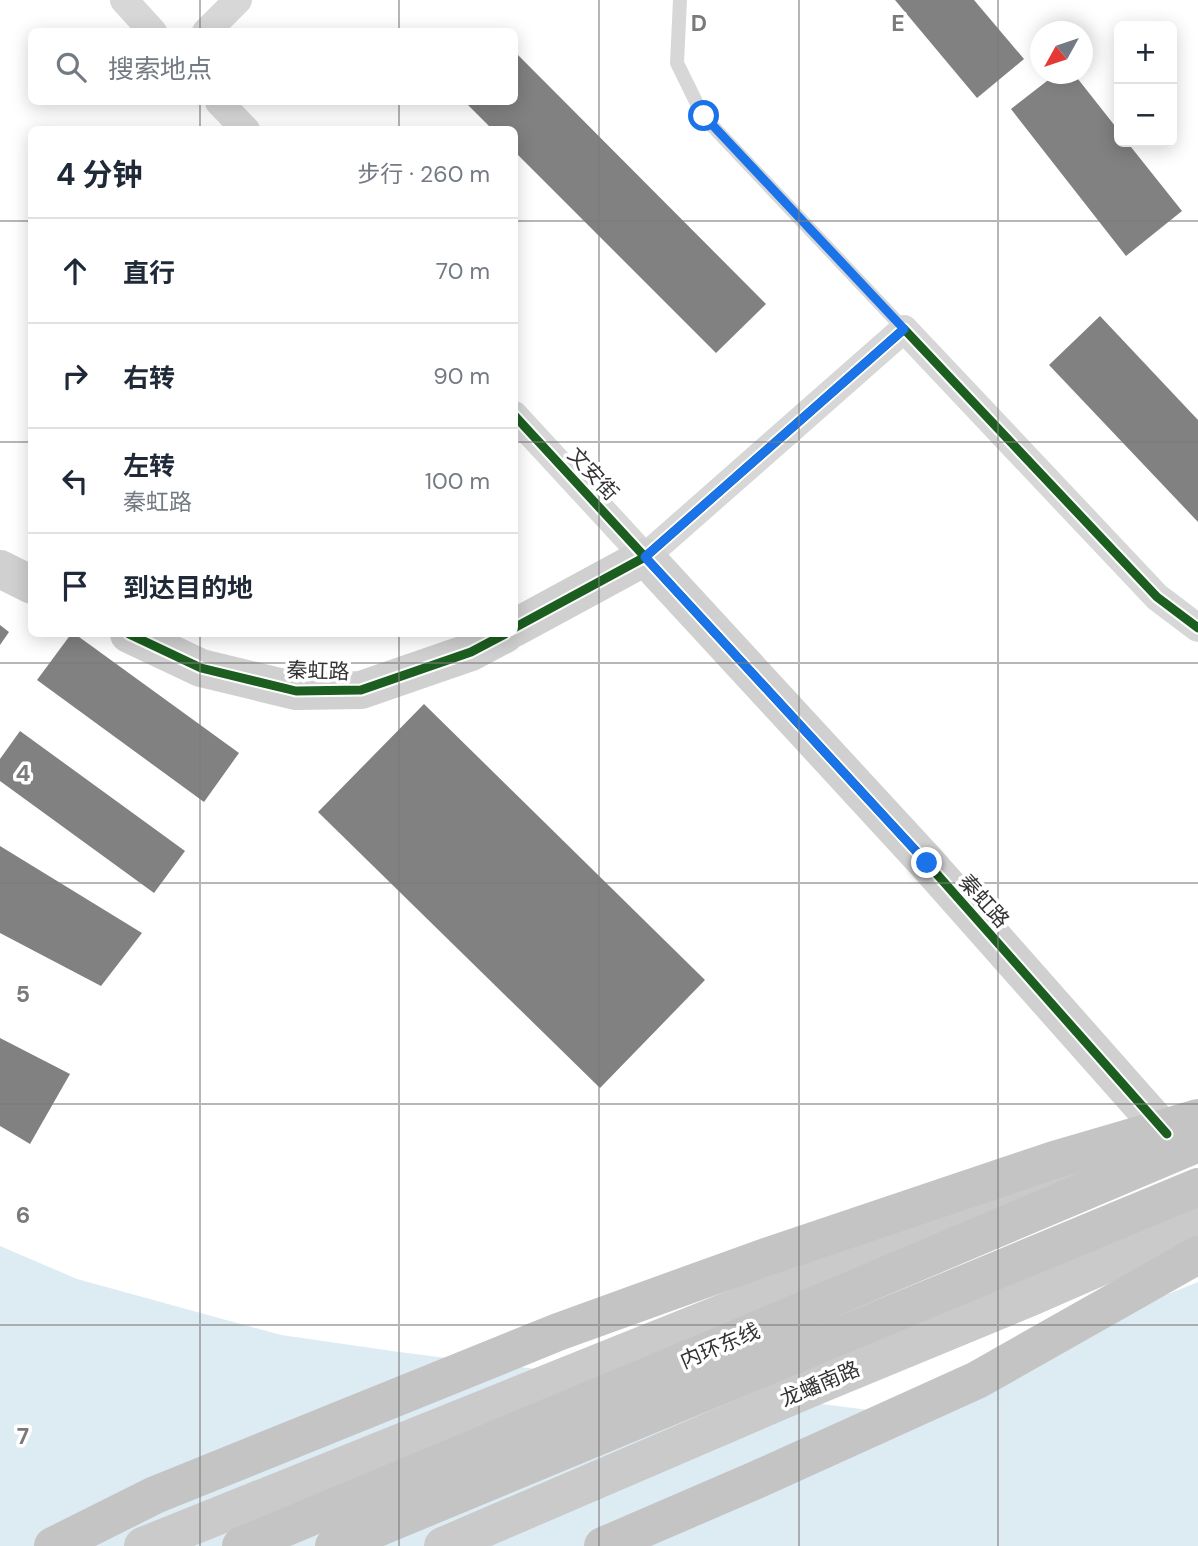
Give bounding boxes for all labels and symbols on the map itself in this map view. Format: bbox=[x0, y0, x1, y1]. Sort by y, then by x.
text: D bbox=[691, 8, 707, 38]
text: E bbox=[891, 8, 905, 38]
north arrow bbox=[1030, 21, 1093, 84]
route start bbox=[688, 100, 719, 131]
street label: 文安街 bbox=[561, 441, 625, 507]
street label: 秦虹路 bbox=[286, 656, 350, 686]
text: 4 bbox=[16, 758, 31, 788]
route end bbox=[911, 847, 942, 878]
street label: 秦虹路 bbox=[953, 868, 1015, 934]
text: 5 bbox=[16, 979, 30, 1009]
text: 6 bbox=[16, 1200, 30, 1230]
street label: 内环东线 bbox=[676, 1317, 764, 1375]
street label: 龙蟠南路 bbox=[776, 1355, 864, 1413]
text: 7 bbox=[17, 1421, 29, 1451]

